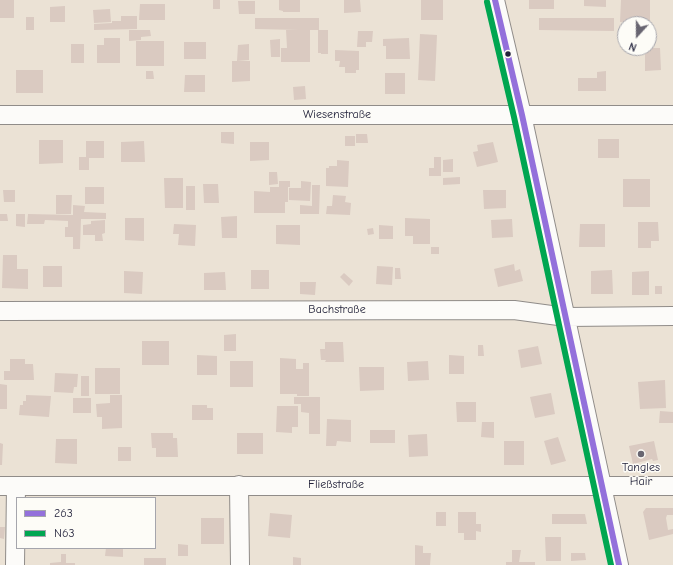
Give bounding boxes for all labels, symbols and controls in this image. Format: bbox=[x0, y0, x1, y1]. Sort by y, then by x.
north arrow bbox=[617, 16, 657, 56]
text: N bbox=[627, 39, 639, 54]
unlabelled marker bbox=[503, 49, 513, 59]
street label: Wiesenstraße bbox=[303, 108, 371, 122]
street label: Bachstraße bbox=[308, 303, 366, 317]
marker: Tangles Hair bbox=[636, 449, 646, 459]
place label: Tangles Hair bbox=[622, 461, 660, 489]
street label: Fließstraße bbox=[308, 478, 364, 492]
legend bbox=[16, 497, 156, 549]
text: 263 bbox=[54, 506, 73, 520]
text: N63 bbox=[54, 526, 74, 540]

